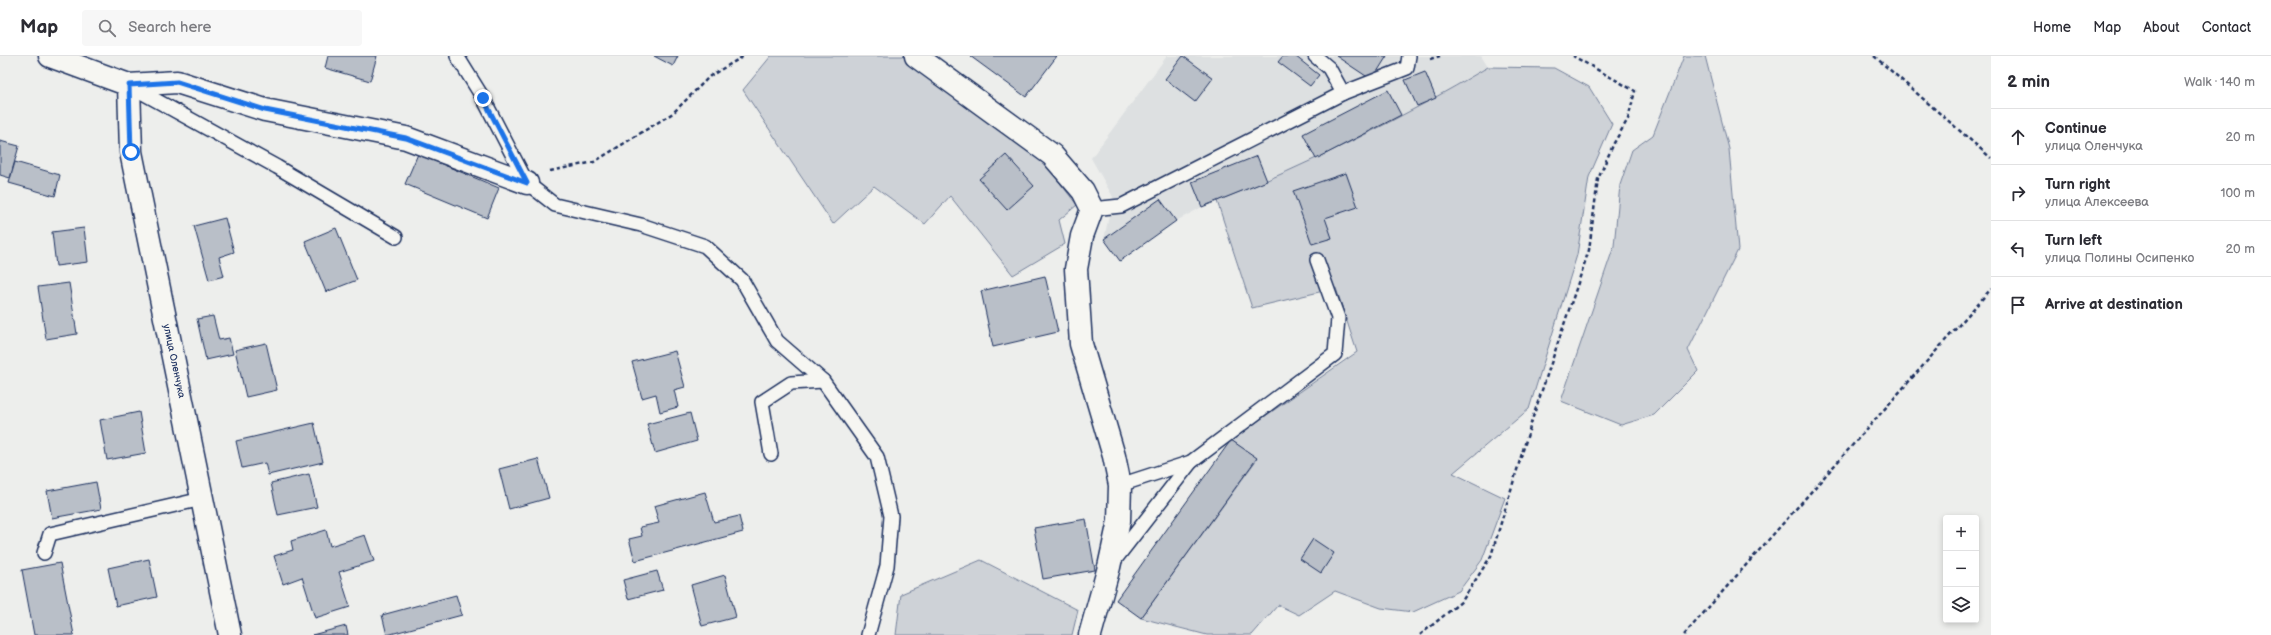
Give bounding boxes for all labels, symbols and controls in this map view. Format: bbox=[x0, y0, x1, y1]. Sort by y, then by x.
search box bbox=[82, 10, 362, 46]
text: Map bbox=[20, 16, 58, 39]
icon: search bbox=[96, 17, 118, 39]
text: Search here bbox=[128, 18, 211, 37]
text: Home bbox=[2033, 19, 2071, 36]
text: Map bbox=[2093, 19, 2121, 36]
text: About bbox=[2143, 19, 2180, 36]
text: Contact bbox=[2202, 19, 2251, 36]
text: 2 min bbox=[2007, 72, 2050, 92]
text: Walk · 140 m bbox=[2184, 74, 2255, 90]
route end bbox=[474, 89, 492, 107]
text: Continue bbox=[2045, 119, 2107, 138]
icon: ahead bbox=[2007, 126, 2029, 148]
text: 20 m bbox=[2225, 129, 2255, 145]
text: улица Оленчука bbox=[2045, 138, 2143, 154]
route start bbox=[122, 143, 140, 161]
text: Turn right bbox=[2045, 175, 2110, 194]
icon: right bbox=[2007, 182, 2029, 204]
text: 100 m bbox=[2220, 185, 2255, 201]
text: улица Алексеева bbox=[2045, 194, 2149, 210]
text: Turn left bbox=[2045, 231, 2102, 250]
icon: left bbox=[2007, 238, 2029, 260]
text: 20 m bbox=[2225, 241, 2255, 257]
text: улица Полины Осипенко bbox=[2045, 250, 2194, 266]
icon: arrive bbox=[2007, 294, 2029, 316]
text: Arrive at destination bbox=[2045, 295, 2183, 314]
street label: улица Оленчука bbox=[160, 323, 188, 399]
map controls bbox=[1943, 515, 1979, 623]
button: + bbox=[1943, 515, 1979, 551]
button: − bbox=[1943, 551, 1979, 587]
button: layers bbox=[1943, 587, 1979, 623]

